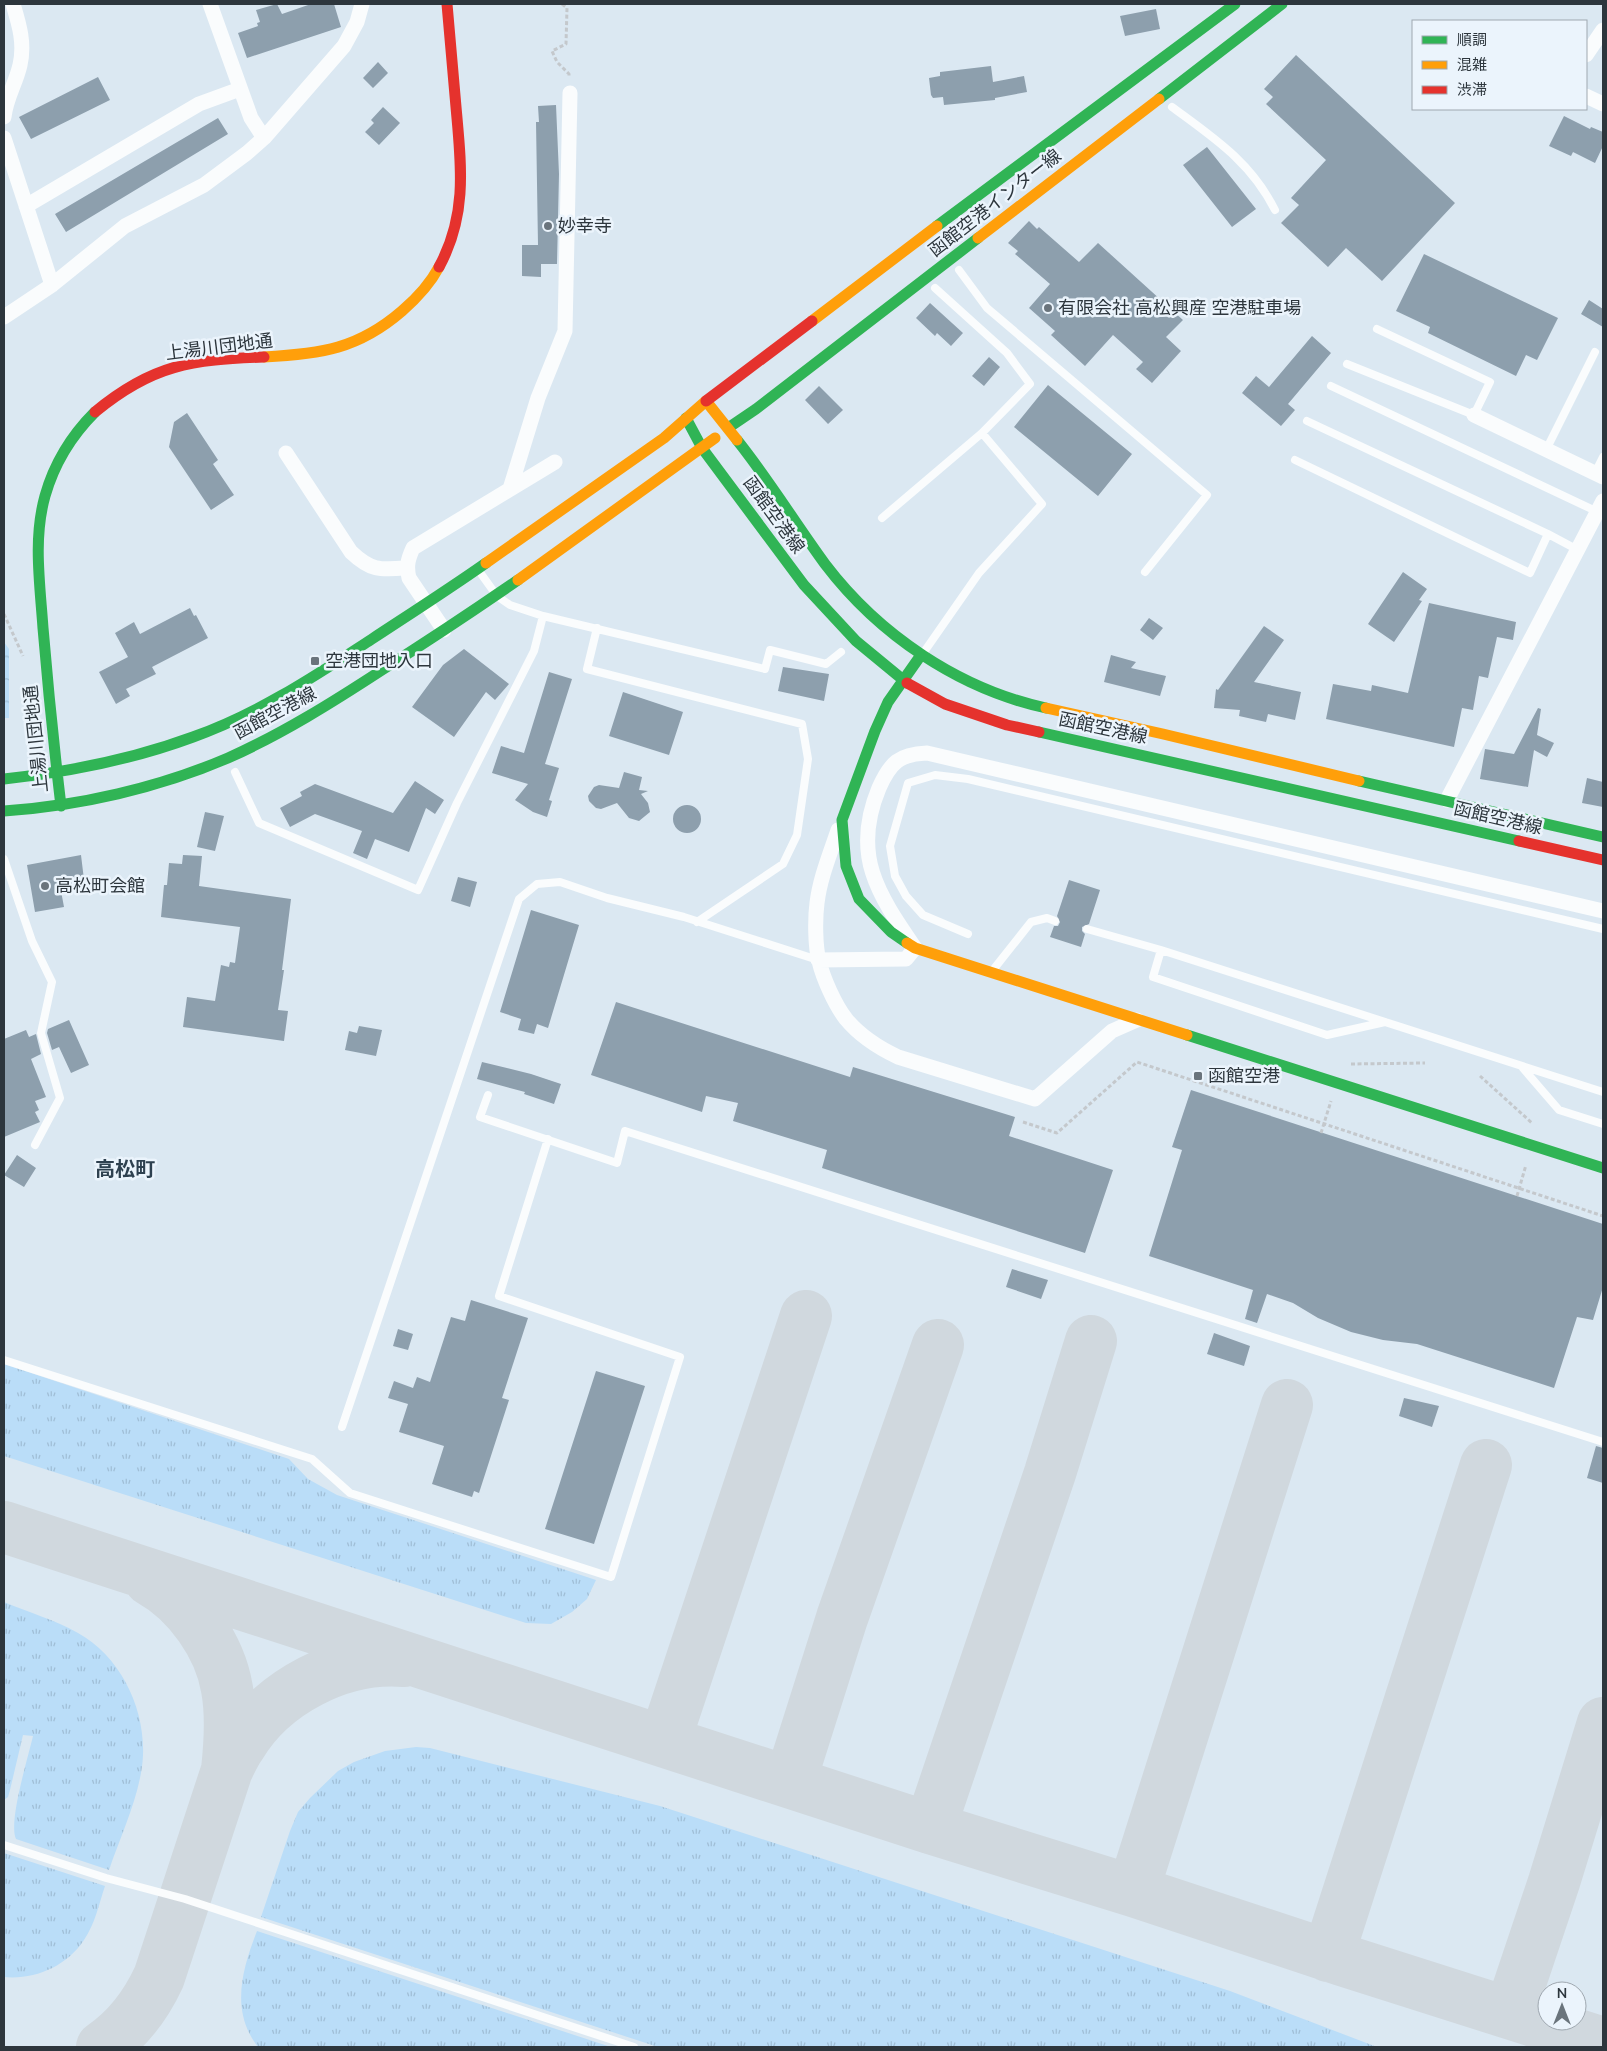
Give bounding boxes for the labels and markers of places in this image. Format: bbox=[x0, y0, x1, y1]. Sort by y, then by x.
place label: 妙幸寺 bbox=[558, 214, 612, 238]
marker: 妙幸寺 bbox=[542, 220, 554, 232]
place label: 有限会社 高松興産 空港駐車場 bbox=[1058, 296, 1301, 320]
marker: 有限会社 高松興産 空港駐車場 bbox=[1042, 302, 1054, 314]
place label: 空港団地入口 bbox=[325, 649, 433, 673]
marker: 空港団地入口 bbox=[309, 655, 321, 667]
place label: 高松町会館 bbox=[55, 874, 145, 898]
marker: 高松町会館 bbox=[39, 880, 51, 892]
place label: 函館空港 bbox=[1208, 1064, 1280, 1088]
marker: 函館空港 bbox=[1192, 1070, 1204, 1082]

